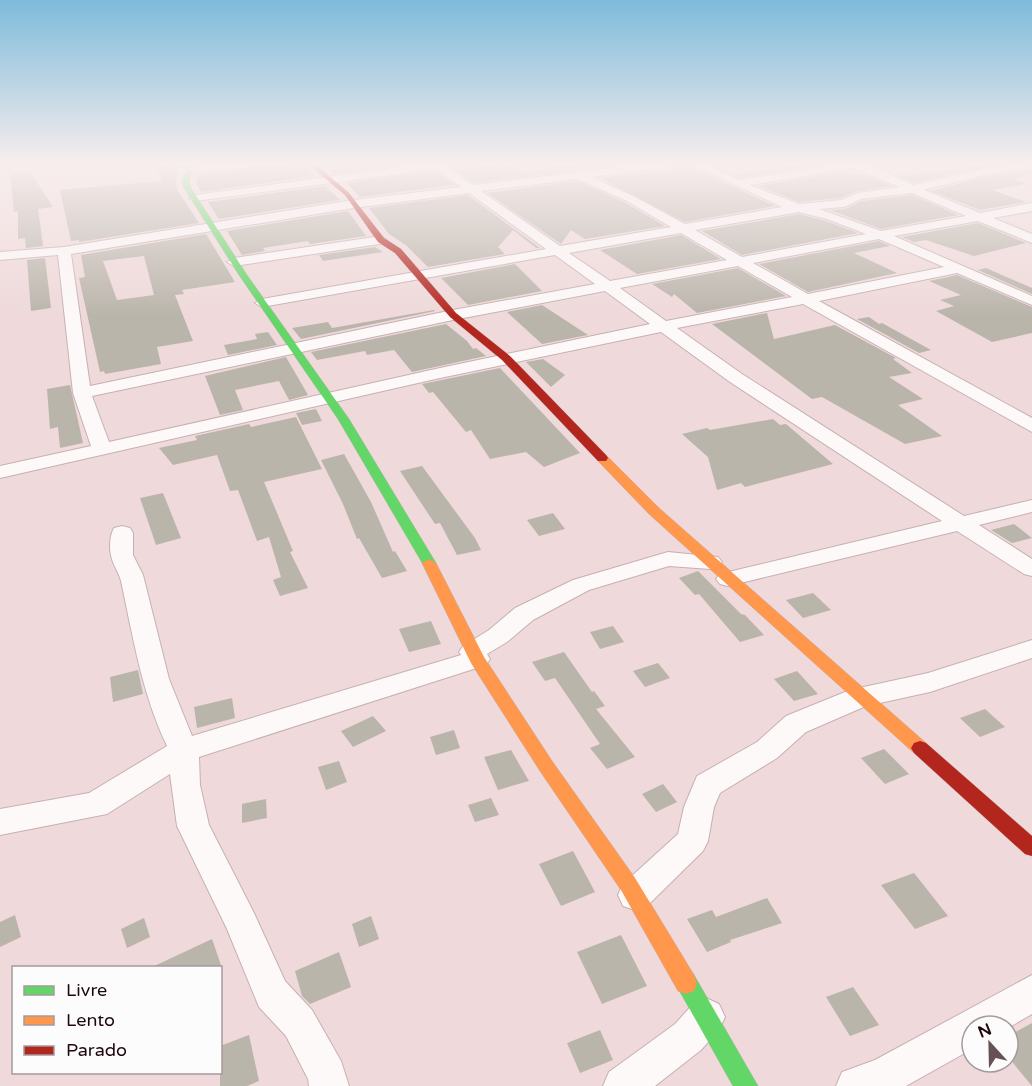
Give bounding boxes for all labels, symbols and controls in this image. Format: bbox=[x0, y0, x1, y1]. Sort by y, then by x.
legend bbox=[12, 966, 222, 1074]
text: Livre bbox=[66, 979, 107, 1001]
text: Lento bbox=[66, 1009, 115, 1031]
north arrow bbox=[960, 1014, 1020, 1074]
text: N bbox=[975, 1019, 994, 1043]
text: Parado bbox=[66, 1039, 127, 1061]

